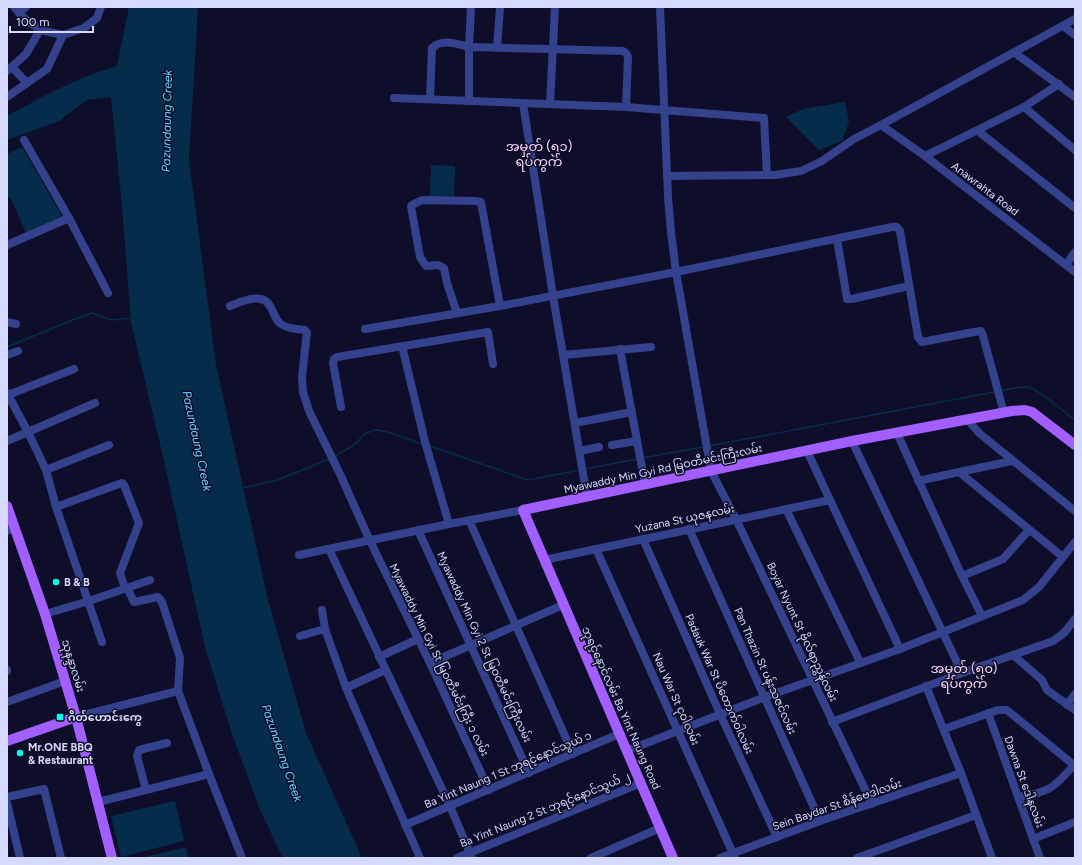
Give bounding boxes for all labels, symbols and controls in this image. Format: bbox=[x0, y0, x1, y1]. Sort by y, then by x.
scale bar bbox=[10, 8, 93, 34]
text: 100 m bbox=[16, 15, 50, 29]
water label: Pazundaung Creek bbox=[159, 69, 175, 172]
district label: အမှတ် (၅၁) ရပ်ကွက် bbox=[506, 138, 572, 172]
street label: Anawrahta Road bbox=[949, 159, 1021, 219]
water label: Pazundaung Creek bbox=[180, 389, 215, 494]
street label: Myawaddy Min Gyi Rd မြဝတီမင်းကြီးလမ်း bbox=[562, 441, 764, 498]
street label: Yuzana St ယုဇနလမ်း bbox=[634, 501, 737, 538]
street label: Myawaddy Min Gyi 2 St မြဝတီမင်းကြီးလမ်း bbox=[432, 549, 535, 745]
street label: Boyar Nyunt St ဗိုလ်ရာညွှန်လမ်း bbox=[762, 560, 841, 705]
street label: Myawaddy Min Gyi St မြဝတီမင်းကြီး ၁ လမ်း bbox=[385, 561, 492, 759]
place label: B & B bbox=[64, 576, 90, 589]
marker: B & B bbox=[51, 577, 61, 587]
street label: Pan Thazin St ပန်းသဇင်လမ်း bbox=[729, 605, 800, 737]
street label: Padauk War St ပိတောက်ဝါလမ်း bbox=[682, 612, 757, 756]
street label: ဘုရင့်နောင်လမ်း Ba Yint Naung Road bbox=[577, 624, 664, 792]
street label: သုနန္ဒာလမ်း bbox=[57, 638, 88, 695]
street label: Nau War St ငုဝါလမ်း bbox=[648, 650, 703, 748]
district label: အမှတ် (၅၀) ရပ်ကွက် bbox=[931, 660, 997, 694]
water label: Pazundaung Creek bbox=[259, 702, 306, 805]
place label: ဂိတ်ဟောင်းကွေ bbox=[68, 710, 142, 727]
marker: ဂိတ်ဟောင်းကွေ bbox=[55, 712, 65, 722]
street label: Ba Yint Naung 1 St ဘုရင့်နောင်သွယ် ၁ bbox=[422, 728, 594, 813]
street label: Dawna St ဒေါနလမ်း bbox=[1000, 734, 1048, 830]
place label: Mr.ONE BBQ & Restaurant bbox=[28, 741, 94, 767]
marker: Mr.ONE BBQ & Restaurant bbox=[15, 748, 25, 758]
street label: Ba Yint Naung 2 St ဘုရင့်နောင်သွယ် ၂ bbox=[458, 769, 633, 852]
street label: Sein Baydar St စိန်ဗေဒါလမ်း bbox=[770, 776, 904, 835]

